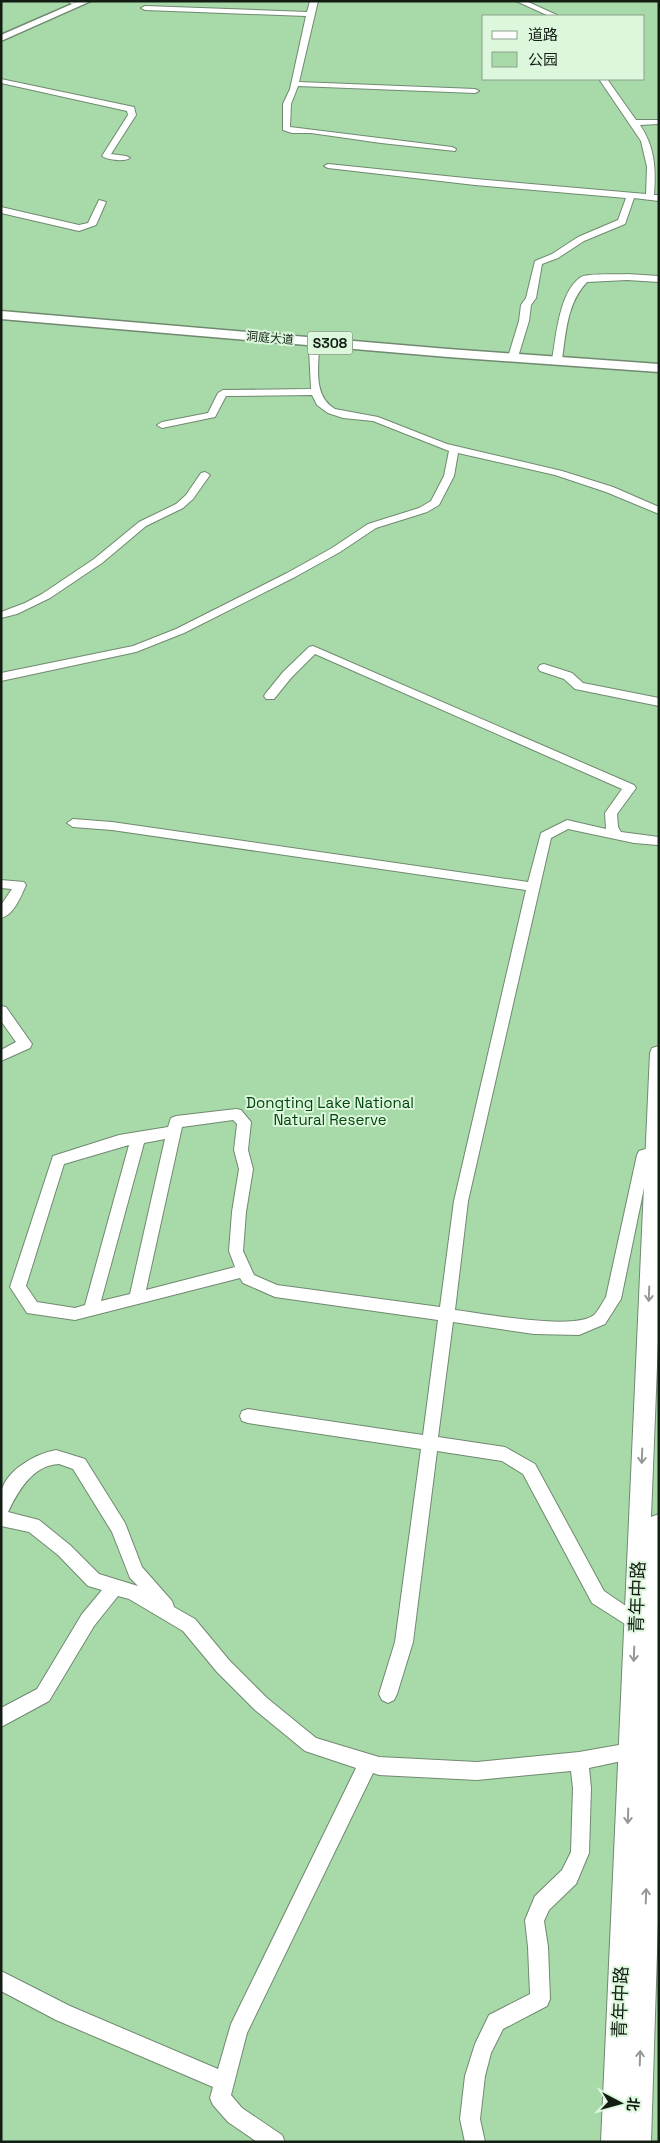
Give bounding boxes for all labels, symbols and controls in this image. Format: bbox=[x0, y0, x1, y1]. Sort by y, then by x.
legend bbox=[482, 15, 645, 80]
text: 道路 bbox=[528, 25, 558, 44]
text: 公园 bbox=[528, 50, 558, 69]
street label: 洞庭大道 bbox=[245, 328, 295, 348]
road number: S308 bbox=[308, 332, 352, 354]
park label: Dongting Lake National Natural Reserve bbox=[246, 1093, 414, 1129]
one-way arrow bbox=[644, 1286, 654, 1302]
one-way arrow bbox=[638, 1448, 647, 1464]
street label: 青年中路 bbox=[624, 1561, 650, 1633]
one-way arrow bbox=[630, 1645, 639, 1661]
one-way arrow bbox=[623, 1808, 632, 1824]
one-way arrow bbox=[642, 1888, 651, 1904]
street label: 青年中路 bbox=[607, 1966, 633, 2038]
one-way arrow bbox=[635, 2050, 645, 2066]
north arrow bbox=[595, 2078, 645, 2128]
text: 北 bbox=[623, 2096, 643, 2112]

